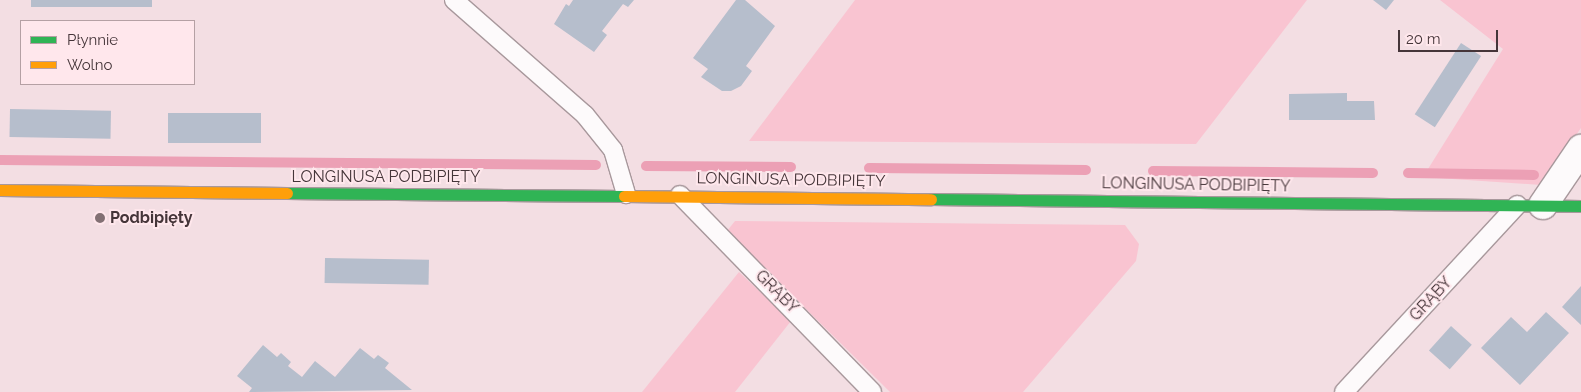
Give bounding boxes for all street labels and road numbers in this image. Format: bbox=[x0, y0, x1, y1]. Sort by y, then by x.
street label: LONGINUSA PODBIPIĘTY bbox=[291, 167, 481, 187]
street label: LONGINUSA PODBIPIĘTY bbox=[696, 169, 886, 191]
street label: LONGINUSA PODBIPIĘTY bbox=[1101, 174, 1291, 196]
street label: GRĄBY bbox=[751, 266, 803, 318]
street label: GRĄBY bbox=[1406, 273, 1456, 325]

